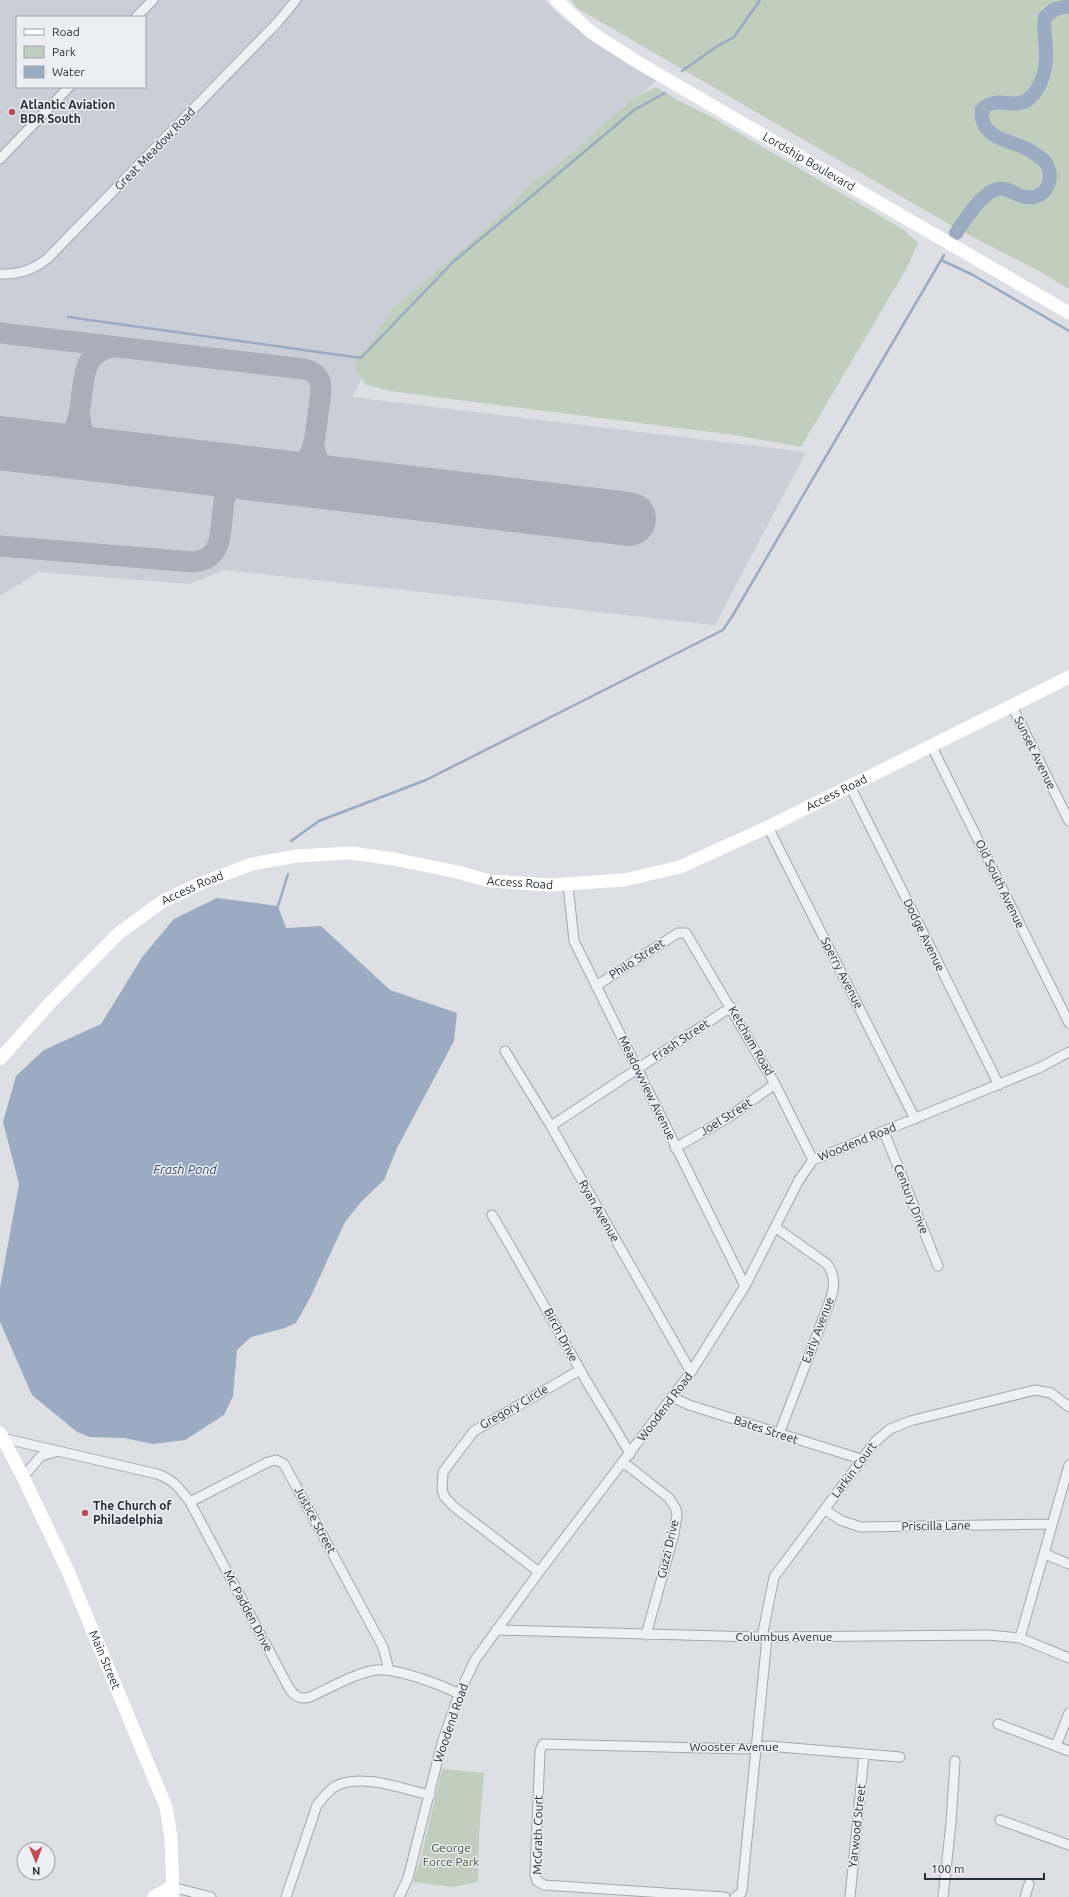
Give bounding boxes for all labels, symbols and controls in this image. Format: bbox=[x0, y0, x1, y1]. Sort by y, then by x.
legend bbox=[16, 16, 146, 88]
text: Road bbox=[52, 25, 80, 38]
text: Park bbox=[52, 45, 76, 58]
text: Water bbox=[52, 65, 85, 78]
place label: Atlantic Aviation BDR South bbox=[20, 98, 115, 125]
street label: Great Meadow Road bbox=[112, 105, 197, 193]
marker: Atlantic Aviation BDR South bbox=[7, 107, 17, 117]
street label: Lordship Boulevard bbox=[761, 129, 857, 193]
street label: Sunset Avenue bbox=[1012, 714, 1059, 791]
street label: Access Road bbox=[804, 772, 869, 813]
street label: Old South Avenue bbox=[973, 837, 1028, 930]
street label: Access Road bbox=[159, 868, 225, 907]
street label: Access Road bbox=[486, 874, 554, 891]
street label: Dodge Avenue bbox=[901, 896, 948, 973]
street label: Sperry Avenue bbox=[819, 935, 866, 1011]
street label: Philo Street bbox=[607, 936, 667, 981]
street label: Ketcham Road bbox=[726, 1004, 777, 1078]
street label: Frash Street bbox=[650, 1016, 712, 1063]
street label: Meadowview Avenue bbox=[616, 1033, 678, 1142]
street label: Joel Street bbox=[697, 1095, 754, 1138]
street label: Woodend Road bbox=[816, 1120, 898, 1163]
water label: Frash Pond bbox=[153, 1162, 217, 1176]
street label: Century Drive bbox=[892, 1162, 931, 1236]
street label: Ryan Avenue bbox=[576, 1177, 622, 1244]
street label: Early Avenue bbox=[799, 1295, 836, 1365]
street label: Birch Drive bbox=[542, 1306, 581, 1364]
street label: Woodend Road bbox=[634, 1370, 695, 1444]
street label: Gregory Circle bbox=[477, 1382, 550, 1431]
street label: Bates Street bbox=[732, 1413, 800, 1446]
street label: Larkin Court bbox=[829, 1439, 879, 1500]
street label: Justice Street bbox=[292, 1484, 339, 1556]
place label: The Church of Philadelphia bbox=[93, 1499, 173, 1526]
marker: The Church of Philadelphia bbox=[80, 1508, 90, 1518]
street label: Guzzi Drive bbox=[654, 1518, 681, 1580]
street label: Priscilla Lane bbox=[901, 1518, 971, 1533]
street label: Mc Padden Drive bbox=[221, 1568, 275, 1654]
street label: Main Street bbox=[87, 1628, 123, 1691]
street label: Columbus Avenue bbox=[736, 1630, 832, 1643]
street label: Woodend Road bbox=[431, 1682, 470, 1764]
street label: Wooster Avenue bbox=[689, 1740, 779, 1753]
street label: Yarwood Street bbox=[846, 1783, 867, 1868]
street label: McGrath Court bbox=[530, 1795, 545, 1875]
north arrow bbox=[16, 1841, 56, 1881]
park label: George Force Park bbox=[423, 1841, 479, 1868]
scale bar bbox=[925, 1855, 1044, 1881]
text: 100 m bbox=[931, 1862, 964, 1875]
text: N bbox=[32, 1865, 40, 1877]

